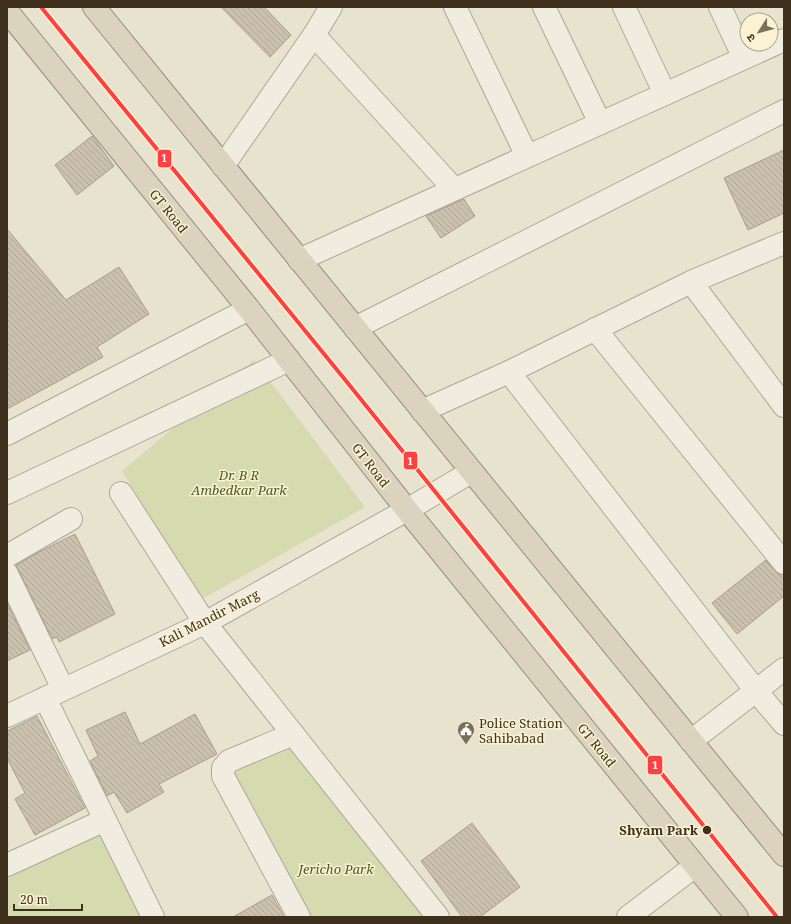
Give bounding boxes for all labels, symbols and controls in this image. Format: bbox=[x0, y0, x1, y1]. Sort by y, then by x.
north arrow bbox=[739, 12, 779, 52]
text: उ bbox=[742, 31, 758, 45]
line badge: 1 bbox=[157, 149, 172, 168]
text: 1 bbox=[161, 150, 167, 165]
street label: GT Road bbox=[146, 185, 192, 237]
street label: GT Road bbox=[348, 439, 394, 491]
line badge: 1 bbox=[403, 451, 418, 470]
text: 1 bbox=[407, 453, 413, 468]
park label: Dr. B R Ambedkar Park bbox=[190, 466, 287, 499]
street label: Kali Mandir Marg bbox=[156, 585, 262, 651]
place label: Police Station Sahibabad bbox=[479, 714, 563, 747]
street label: GT Road bbox=[574, 719, 620, 771]
public building icon: Police Station Sahibabad bbox=[456, 720, 476, 745]
line badge: 1 bbox=[647, 755, 663, 775]
text: 1 bbox=[652, 757, 658, 772]
place label: Shyam Park bbox=[619, 821, 699, 839]
marker: Shyam Park bbox=[701, 824, 713, 836]
park label: Jericho Park bbox=[295, 860, 374, 878]
scale bar bbox=[14, 886, 82, 912]
text: 20 m bbox=[20, 891, 48, 908]

